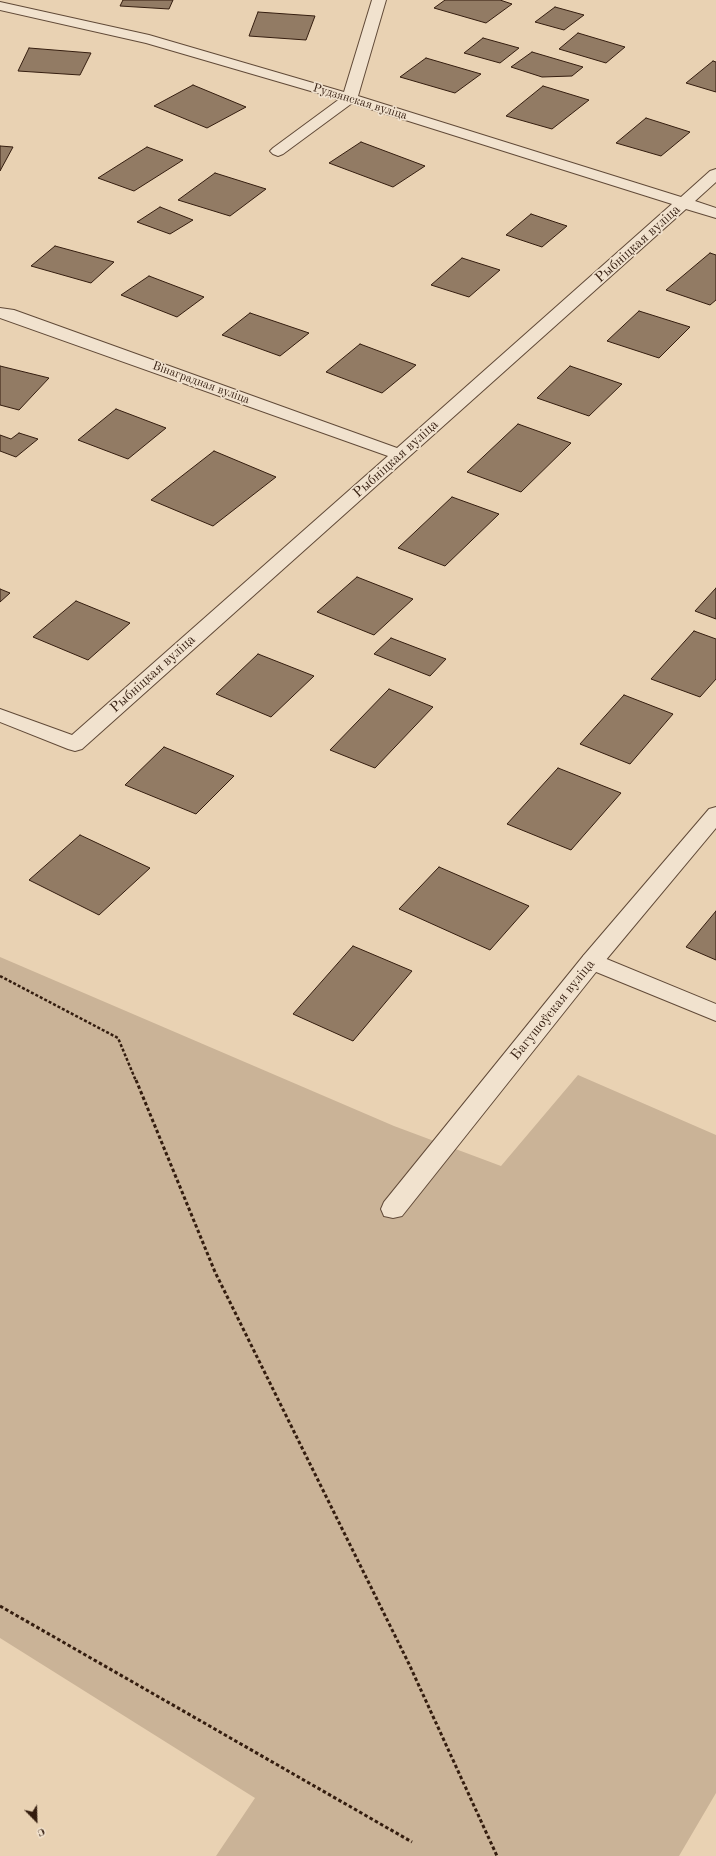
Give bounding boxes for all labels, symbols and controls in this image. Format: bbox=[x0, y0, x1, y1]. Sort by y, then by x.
street label: Рудзянская вуліца bbox=[311, 81, 409, 123]
street label: Рыбніцкая вуліца bbox=[592, 201, 684, 287]
street label: Вінаградная вуліца bbox=[150, 359, 252, 407]
street label: Рыбніцкая вуліца bbox=[350, 416, 442, 502]
street label: Рыбніцкая вуліца bbox=[107, 631, 199, 717]
street label: Багушоўская вуліца bbox=[507, 956, 599, 1064]
north arrow bbox=[16, 1800, 56, 1840]
text: С bbox=[35, 1825, 46, 1838]

